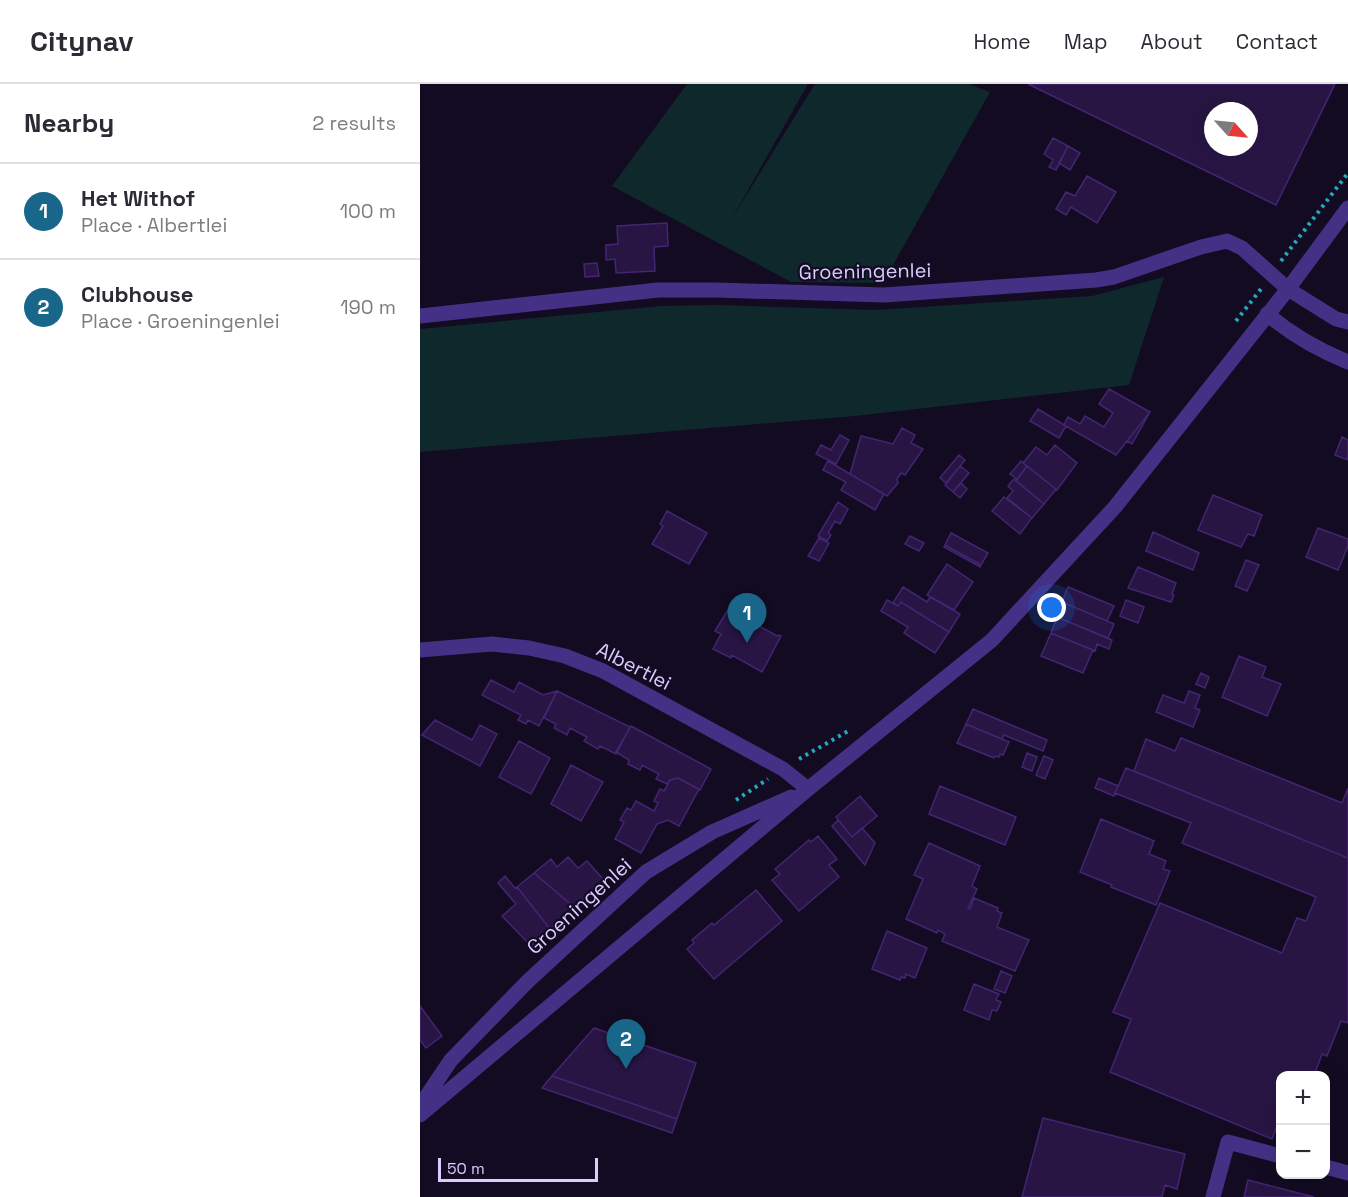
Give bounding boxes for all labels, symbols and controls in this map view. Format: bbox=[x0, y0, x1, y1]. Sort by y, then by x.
text: Citynav bbox=[30, 23, 134, 59]
text: Home bbox=[973, 28, 1031, 55]
text: Map bbox=[1064, 28, 1108, 55]
text: About bbox=[1141, 28, 1203, 55]
text: Contact bbox=[1236, 28, 1318, 55]
north arrow bbox=[1204, 102, 1258, 156]
text: Nearby bbox=[24, 106, 114, 140]
text: 2 results bbox=[312, 110, 396, 136]
text: Het Withof bbox=[81, 184, 195, 212]
text: 1 bbox=[39, 198, 48, 224]
text: 100 m bbox=[340, 198, 396, 224]
text: Place · Albertlei bbox=[81, 212, 227, 238]
street label: Groeningenlei bbox=[798, 257, 932, 285]
text: Clubhouse bbox=[81, 280, 193, 308]
text: 2 bbox=[38, 294, 49, 320]
text: 190 m bbox=[340, 294, 396, 320]
text: Place · Groeningenlei bbox=[81, 308, 280, 334]
your location bbox=[1037, 593, 1066, 622]
pin: 1 bbox=[728, 594, 766, 643]
street label: Albertlei bbox=[592, 636, 676, 696]
street label: Groeningenlei bbox=[521, 852, 637, 960]
pin: 2 bbox=[606, 1020, 646, 1069]
map controls bbox=[1276, 1071, 1330, 1179]
button: + bbox=[1276, 1071, 1330, 1125]
button: − bbox=[1276, 1125, 1330, 1179]
scale bar bbox=[438, 1155, 598, 1182]
text: 50 m bbox=[447, 1158, 485, 1179]

